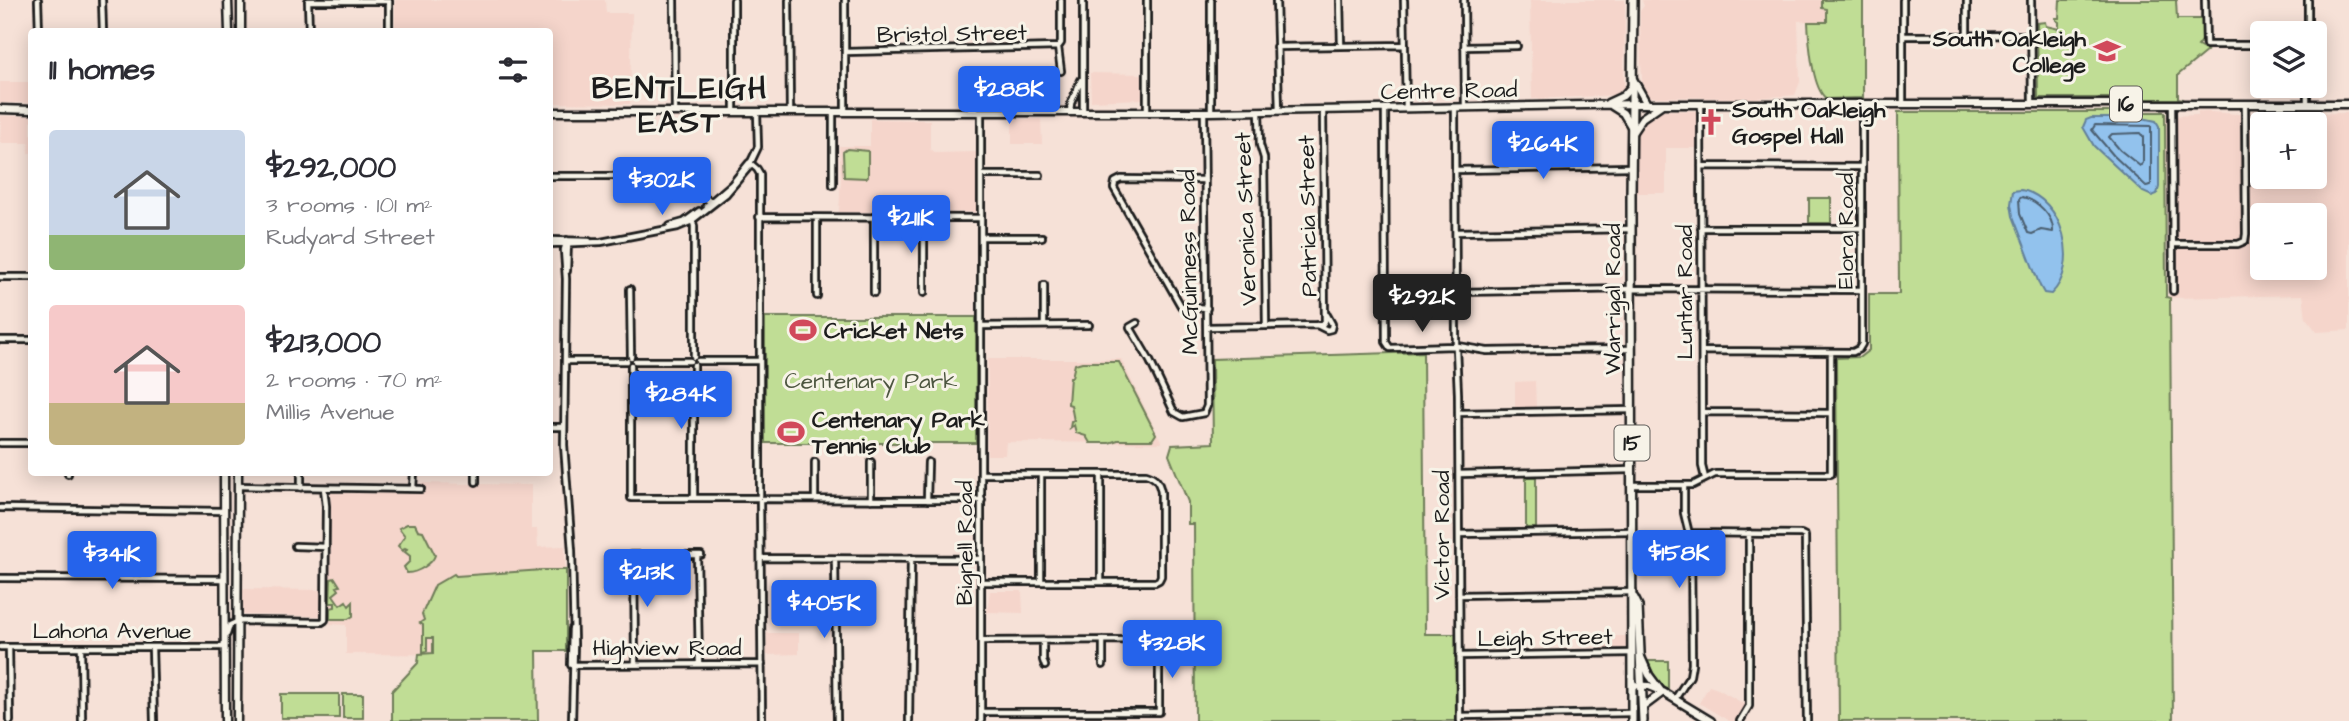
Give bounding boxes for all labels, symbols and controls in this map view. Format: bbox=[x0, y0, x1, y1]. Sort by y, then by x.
street label: Bristol Street bbox=[877, 17, 1028, 51]
map controls bbox=[2250, 21, 2327, 280]
button: layers bbox=[2250, 21, 2327, 98]
place label: South Oakleigh College bbox=[1932, 23, 2087, 82]
school or university icon: South Oakleigh College bbox=[2092, 36, 2122, 66]
text: 11 homes bbox=[49, 49, 155, 91]
icon: filters bbox=[494, 51, 532, 89]
pin: $288K bbox=[960, 66, 1058, 126]
district label: BENTLEIGH EAST bbox=[592, 68, 768, 144]
text: $288K bbox=[974, 73, 1044, 105]
street label: Centre Road bbox=[1380, 74, 1518, 108]
road number: 16 bbox=[2110, 86, 2142, 122]
place label: South Oakleigh Gospel Hall bbox=[1731, 94, 1886, 152]
church icon: South Oakleigh Gospel Hall bbox=[1696, 107, 1726, 137]
button: + bbox=[2250, 112, 2327, 189]
pin: $264K bbox=[1494, 122, 1592, 181]
text: $264K bbox=[1508, 128, 1578, 160]
street label: Veronica Street bbox=[1227, 131, 1265, 306]
street label: Patricia Street bbox=[1291, 134, 1325, 297]
text: $292,000 bbox=[266, 147, 396, 189]
icon: home bbox=[105, 158, 189, 242]
pin: $302K bbox=[613, 158, 711, 217]
text: $302K bbox=[629, 164, 695, 196]
street label: McGuinness Road bbox=[1171, 169, 1207, 355]
street label: Elora Road bbox=[1830, 173, 1862, 289]
text: 3 rooms · 101 m² bbox=[266, 189, 433, 221]
pin: $211K bbox=[862, 196, 960, 255]
text: $211K bbox=[888, 202, 934, 234]
button: − bbox=[2250, 203, 2327, 280]
text: Rudyard Street bbox=[266, 221, 435, 253]
street label: Warrigal Road bbox=[1597, 223, 1630, 375]
street label: Luntar Road bbox=[1669, 224, 1701, 359]
pin: $292K bbox=[1373, 274, 1471, 334]
text: $292K bbox=[1389, 281, 1455, 313]
sports icon: Cricket Nets bbox=[788, 315, 818, 345]
place label: Cricket Nets bbox=[824, 315, 964, 347]
text: $213,000 bbox=[266, 322, 381, 364]
icon: home bbox=[105, 333, 189, 417]
text: 2 rooms · 70 m² bbox=[266, 364, 442, 396]
park label: Centenary Park bbox=[785, 365, 957, 398]
pin: $284K bbox=[632, 372, 730, 431]
text: $284K bbox=[646, 378, 716, 410]
text: Millis Avenue bbox=[266, 396, 395, 428]
place label: Centenary Park Tennis Club bbox=[811, 404, 986, 462]
sports icon: Centenary Park Tennis Club bbox=[776, 417, 806, 447]
road number: 15 bbox=[1614, 426, 1650, 460]
street label: Victor Road bbox=[1426, 470, 1458, 600]
street label: Bignell Road bbox=[949, 480, 982, 605]
pin: $158K bbox=[1630, 530, 1728, 590]
pin: $341K bbox=[63, 532, 161, 591]
text: $158K bbox=[1649, 537, 1709, 569]
text: $341K bbox=[83, 538, 141, 570]
pin: $213K bbox=[598, 550, 696, 609]
text: $213K bbox=[620, 556, 674, 588]
pin: $405K bbox=[775, 580, 873, 640]
text: $405K bbox=[787, 587, 861, 619]
street label: Lahona Avenue bbox=[32, 615, 192, 647]
pin: $328K bbox=[1123, 620, 1221, 680]
street label: Leigh Street bbox=[1477, 621, 1614, 656]
text: $328K bbox=[1139, 627, 1205, 659]
street label: Highview Road bbox=[592, 632, 742, 665]

